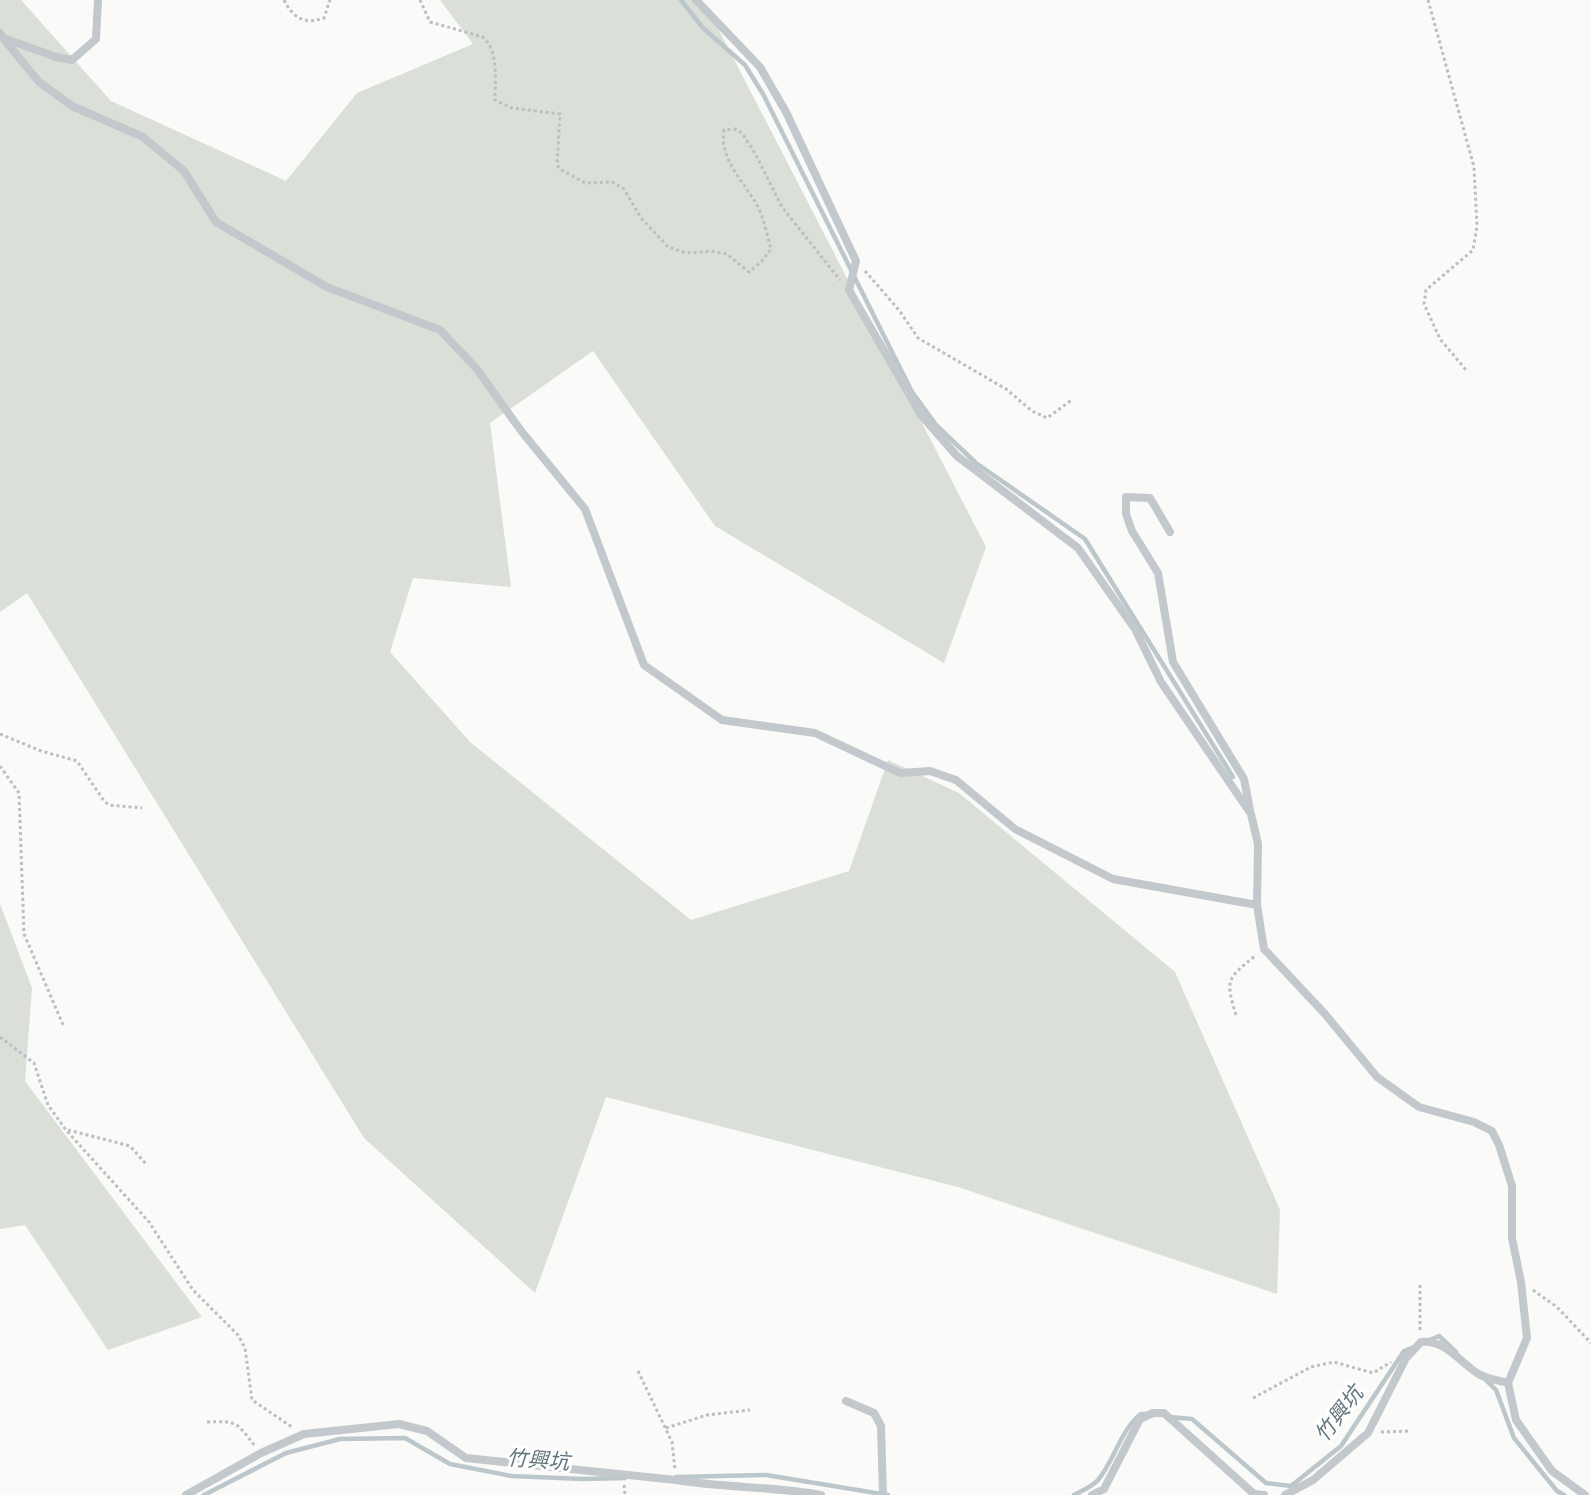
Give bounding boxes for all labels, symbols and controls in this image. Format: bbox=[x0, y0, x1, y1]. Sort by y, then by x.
water label: 竹興坑 bbox=[1309, 1378, 1370, 1447]
water label: 竹興坑 bbox=[506, 1444, 573, 1475]

